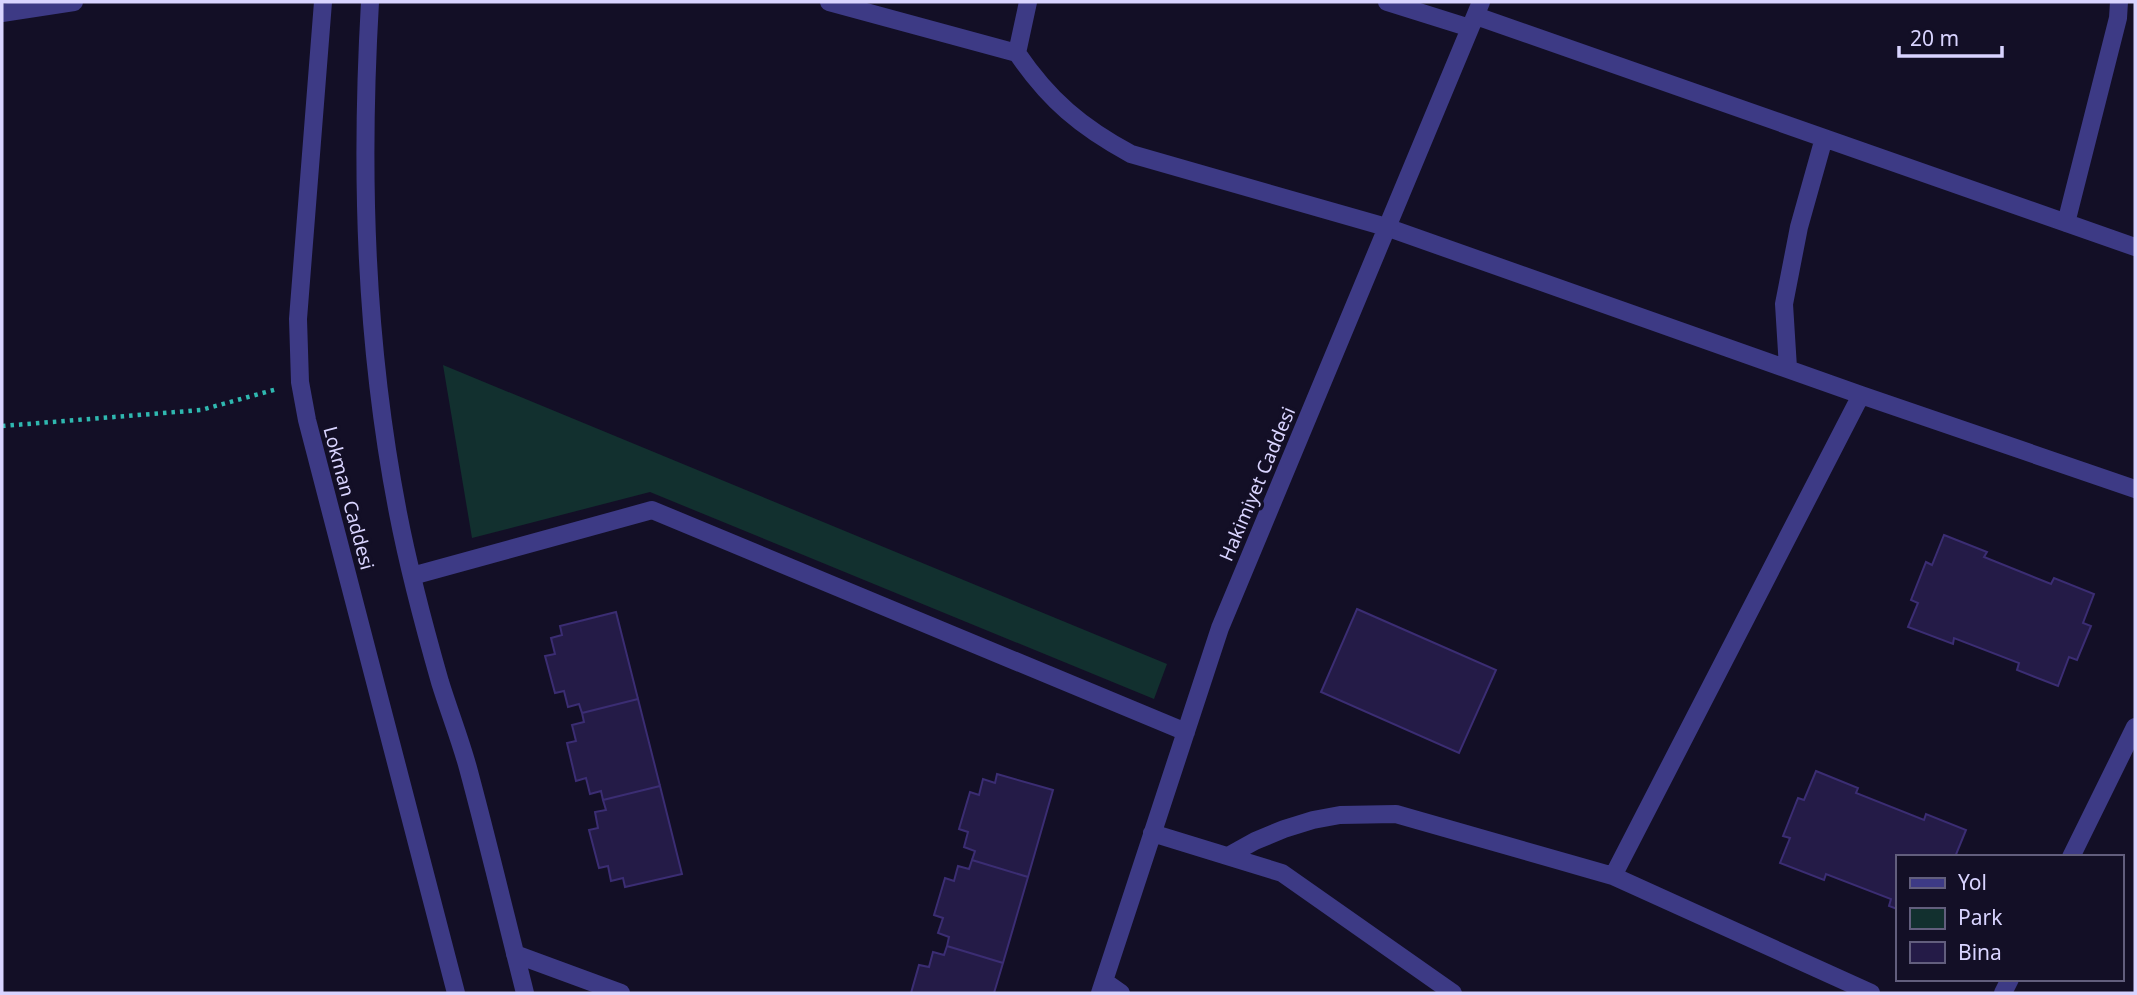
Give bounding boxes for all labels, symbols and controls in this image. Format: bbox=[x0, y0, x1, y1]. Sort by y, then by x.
scale bar bbox=[1899, 14, 2002, 58]
text: 20 m bbox=[1910, 24, 1959, 52]
street label: Hakimiyet Caddesi bbox=[1213, 403, 1301, 565]
street label: Lokman Caddesi bbox=[317, 423, 381, 573]
legend bbox=[1896, 855, 2123, 981]
text: Yol bbox=[1958, 868, 1987, 896]
text: Park bbox=[1958, 903, 2003, 931]
text: Bina bbox=[1958, 938, 2002, 966]

